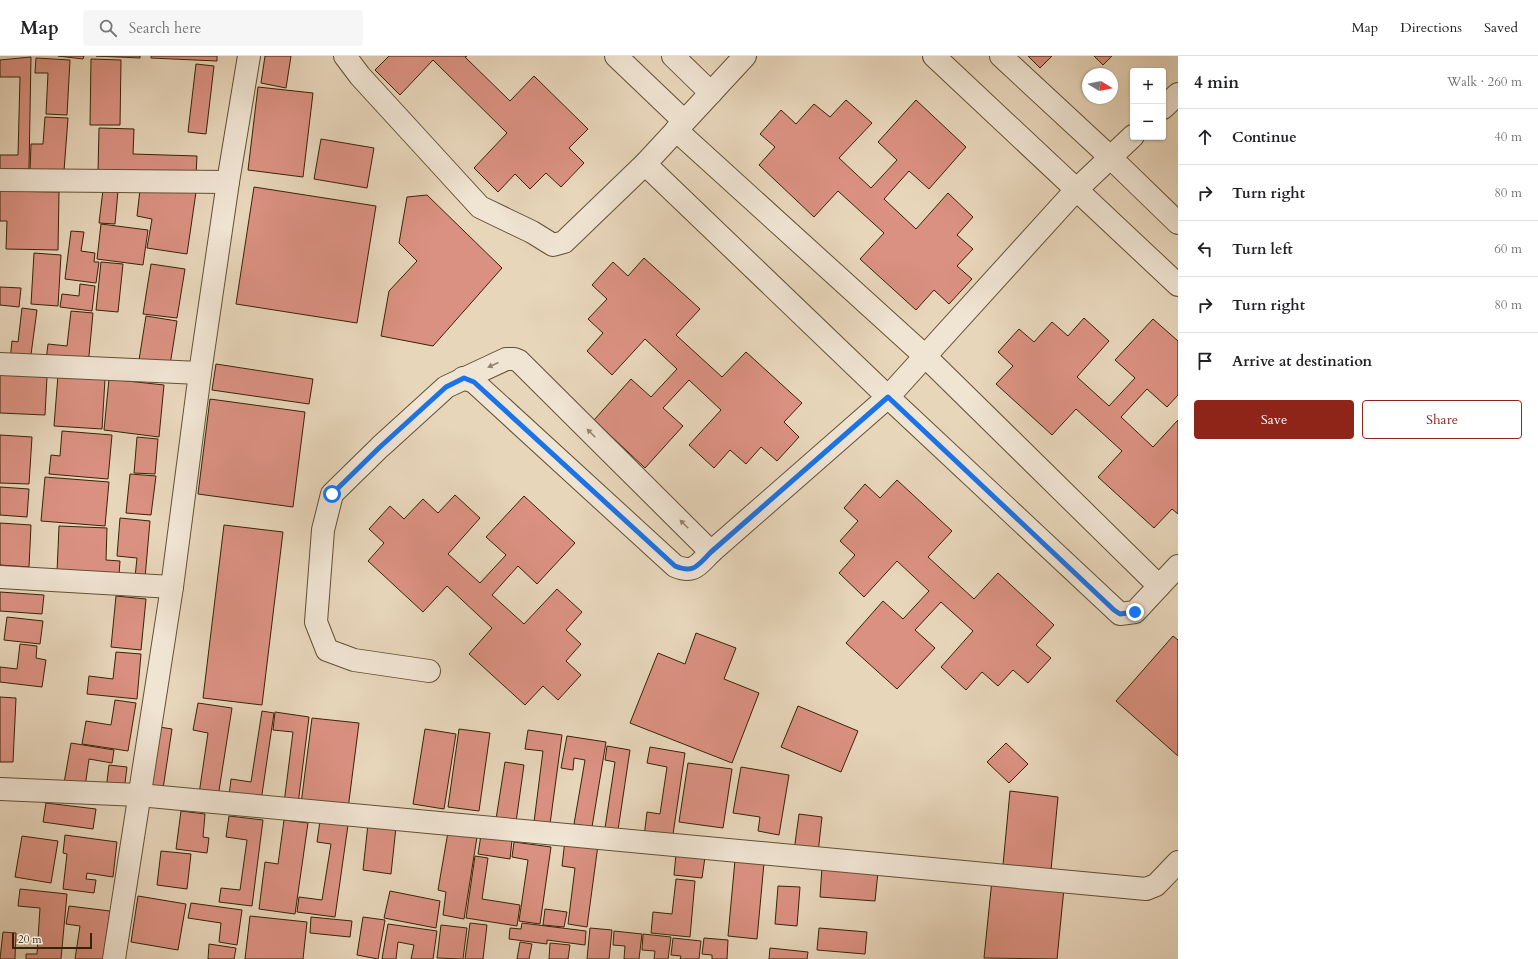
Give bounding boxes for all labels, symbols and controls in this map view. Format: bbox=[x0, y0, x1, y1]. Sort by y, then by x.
search box bbox=[83, 10, 363, 46]
text: Map bbox=[20, 15, 59, 41]
icon: search bbox=[97, 17, 119, 39]
text: Search here bbox=[129, 18, 201, 38]
text: Map bbox=[1352, 18, 1378, 37]
text: Directions bbox=[1400, 18, 1462, 37]
text: Saved bbox=[1484, 18, 1518, 37]
north arrow bbox=[1082, 68, 1118, 104]
map controls bbox=[1130, 68, 1166, 140]
button: + bbox=[1130, 68, 1166, 104]
text: 4 min bbox=[1194, 71, 1239, 94]
text: Walk · 260 m bbox=[1447, 73, 1522, 91]
button: − bbox=[1130, 104, 1166, 140]
icon: ahead bbox=[1194, 126, 1216, 148]
text: Continue bbox=[1232, 127, 1297, 147]
text: 40 m bbox=[1494, 128, 1522, 146]
icon: right bbox=[1194, 182, 1216, 204]
text: Turn right bbox=[1232, 183, 1305, 203]
text: 80 m bbox=[1494, 184, 1522, 202]
icon: left bbox=[1194, 238, 1216, 260]
text: Turn left bbox=[1232, 239, 1293, 259]
text: 60 m bbox=[1494, 240, 1522, 258]
icon: right bbox=[1194, 294, 1216, 316]
text: Turn right bbox=[1232, 295, 1305, 315]
text: 80 m bbox=[1494, 296, 1522, 314]
icon: arrive bbox=[1194, 350, 1216, 372]
text: Arrive at destination bbox=[1232, 351, 1372, 371]
one-way arrow bbox=[487, 362, 498, 368]
button: Save bbox=[1194, 400, 1354, 439]
button: Share bbox=[1362, 400, 1522, 439]
one-way arrow bbox=[586, 428, 596, 438]
route start bbox=[323, 485, 341, 503]
one-way arrow bbox=[679, 519, 689, 529]
route end bbox=[1126, 603, 1144, 621]
scale bar bbox=[12, 931, 92, 950]
text: 20 m bbox=[18, 932, 42, 947]

